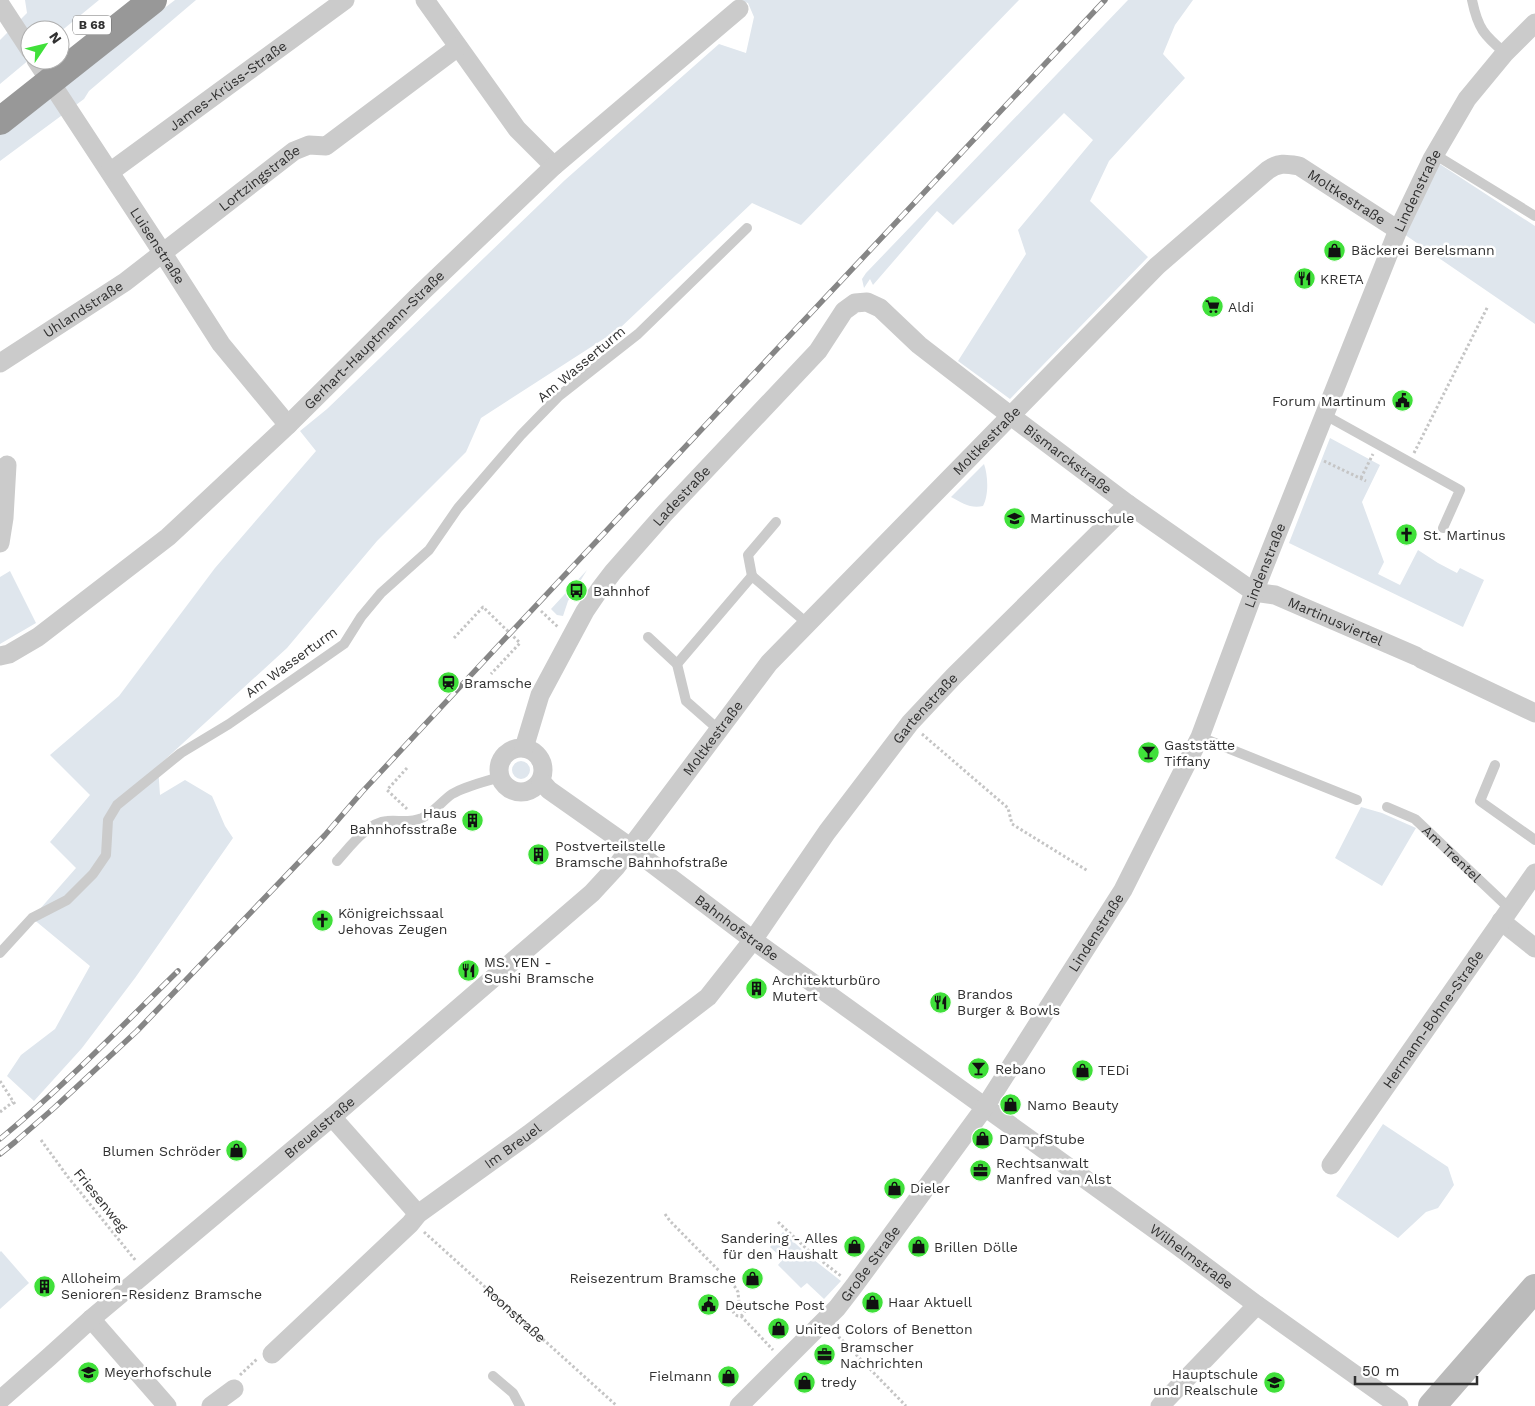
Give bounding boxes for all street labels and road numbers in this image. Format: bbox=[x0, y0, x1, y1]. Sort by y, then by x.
road number: B 68 bbox=[73, 16, 111, 34]
street label: James-Krüss-Straße bbox=[166, 37, 290, 134]
street label: Lortzingstraße bbox=[216, 142, 302, 214]
street label: Lindenstraße bbox=[1390, 146, 1444, 234]
street label: Moltkestraße bbox=[1305, 166, 1389, 228]
street label: Luisenstraße bbox=[127, 204, 188, 287]
street label: Gerhart-Hauptmann-Straße bbox=[301, 267, 447, 413]
street label: Uhlandstraße bbox=[40, 278, 126, 341]
street label: Am Wasserturm bbox=[534, 323, 628, 405]
street label: Moltkestraße bbox=[950, 403, 1023, 478]
street label: Bismarckstraße bbox=[1021, 421, 1115, 497]
street label: Ladestraße bbox=[649, 462, 713, 529]
street label: Lindenstraße bbox=[1241, 521, 1289, 610]
street label: Martinusviertel bbox=[1286, 594, 1386, 649]
street label: Am Wasserturm bbox=[242, 623, 340, 701]
street label: Gartenstraße bbox=[889, 670, 961, 747]
street label: Moltkestraße bbox=[679, 698, 746, 779]
street label: Am Trentel bbox=[1419, 822, 1485, 886]
street label: Lindenstraße bbox=[1065, 890, 1127, 975]
street label: Bahnhofstraße bbox=[692, 891, 782, 964]
street label: Hermann-Bohne-Straße bbox=[1379, 947, 1487, 1091]
street label: Breuelstraße bbox=[281, 1093, 358, 1162]
street label: Im Breuel bbox=[481, 1119, 545, 1172]
street label: Friesenweg bbox=[71, 1165, 132, 1235]
street label: Wilhelmstraße bbox=[1147, 1220, 1236, 1292]
street label: Große Straße bbox=[837, 1222, 904, 1305]
street label: Roonstraße bbox=[480, 1282, 549, 1346]

